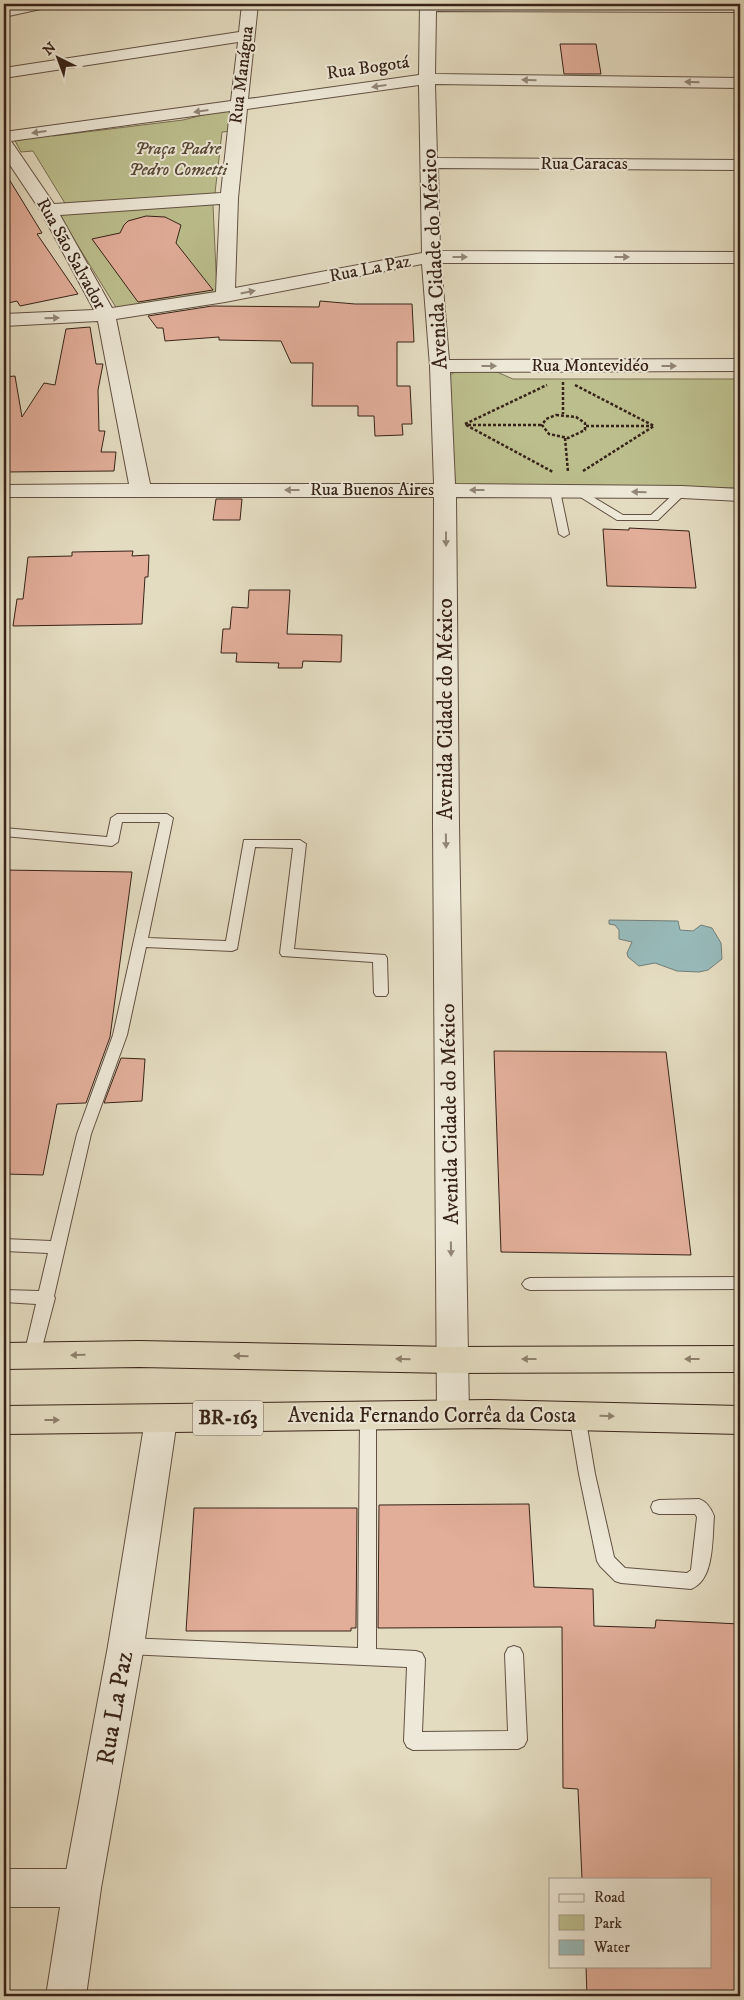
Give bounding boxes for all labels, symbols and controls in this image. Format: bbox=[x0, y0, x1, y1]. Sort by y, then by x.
street label: Rua Manágua bbox=[225, 24, 259, 125]
north arrow bbox=[32, 32, 82, 82]
text: N bbox=[40, 38, 61, 60]
street label: Rua Bogotá bbox=[325, 51, 411, 85]
one-way arrow bbox=[521, 76, 537, 84]
one-way arrow bbox=[683, 78, 699, 86]
one-way arrow bbox=[371, 82, 387, 90]
one-way arrow bbox=[192, 107, 208, 115]
one-way arrow bbox=[31, 129, 47, 137]
park label: Praça Padre Pedro Cometti bbox=[129, 138, 228, 181]
street label: Avenida Cidade do México bbox=[416, 148, 454, 370]
street label: Rua Caracas bbox=[540, 153, 628, 175]
street label: Rua São Salvador bbox=[31, 194, 111, 314]
street label: Rua La Paz bbox=[327, 250, 413, 288]
one-way arrow bbox=[452, 253, 468, 261]
one-way arrow bbox=[614, 253, 630, 261]
one-way arrow bbox=[240, 287, 256, 295]
one-way arrow bbox=[45, 313, 61, 321]
street label: Rua Montevidéo bbox=[531, 355, 649, 377]
one-way arrow bbox=[661, 361, 677, 369]
one-way arrow bbox=[481, 362, 497, 370]
street label: Rua Buenos Aires bbox=[310, 479, 434, 501]
one-way arrow bbox=[283, 486, 299, 494]
one-way arrow bbox=[468, 486, 484, 494]
one-way arrow bbox=[631, 488, 647, 496]
one-way arrow bbox=[442, 531, 450, 547]
street label: Avenida Cidade do México bbox=[433, 598, 459, 820]
one-way arrow bbox=[443, 834, 451, 850]
street label: Avenida Cidade do México bbox=[435, 1003, 465, 1225]
one-way arrow bbox=[448, 1241, 456, 1257]
one-way arrow bbox=[70, 1351, 86, 1359]
one-way arrow bbox=[232, 1351, 248, 1359]
one-way arrow bbox=[395, 1355, 411, 1363]
one-way arrow bbox=[521, 1355, 537, 1363]
one-way arrow bbox=[683, 1355, 699, 1363]
road number: BR-163 bbox=[193, 1400, 263, 1436]
street label: Avenida Fernando Corrêa da Costa bbox=[288, 1403, 576, 1429]
one-way arrow bbox=[599, 1412, 615, 1420]
one-way arrow bbox=[45, 1416, 61, 1424]
street label: Rua La Paz bbox=[90, 1649, 140, 1767]
legend bbox=[549, 1878, 712, 1968]
text: Road bbox=[594, 1888, 626, 1907]
text: Park bbox=[594, 1914, 623, 1933]
text: Water bbox=[593, 1938, 630, 1957]

